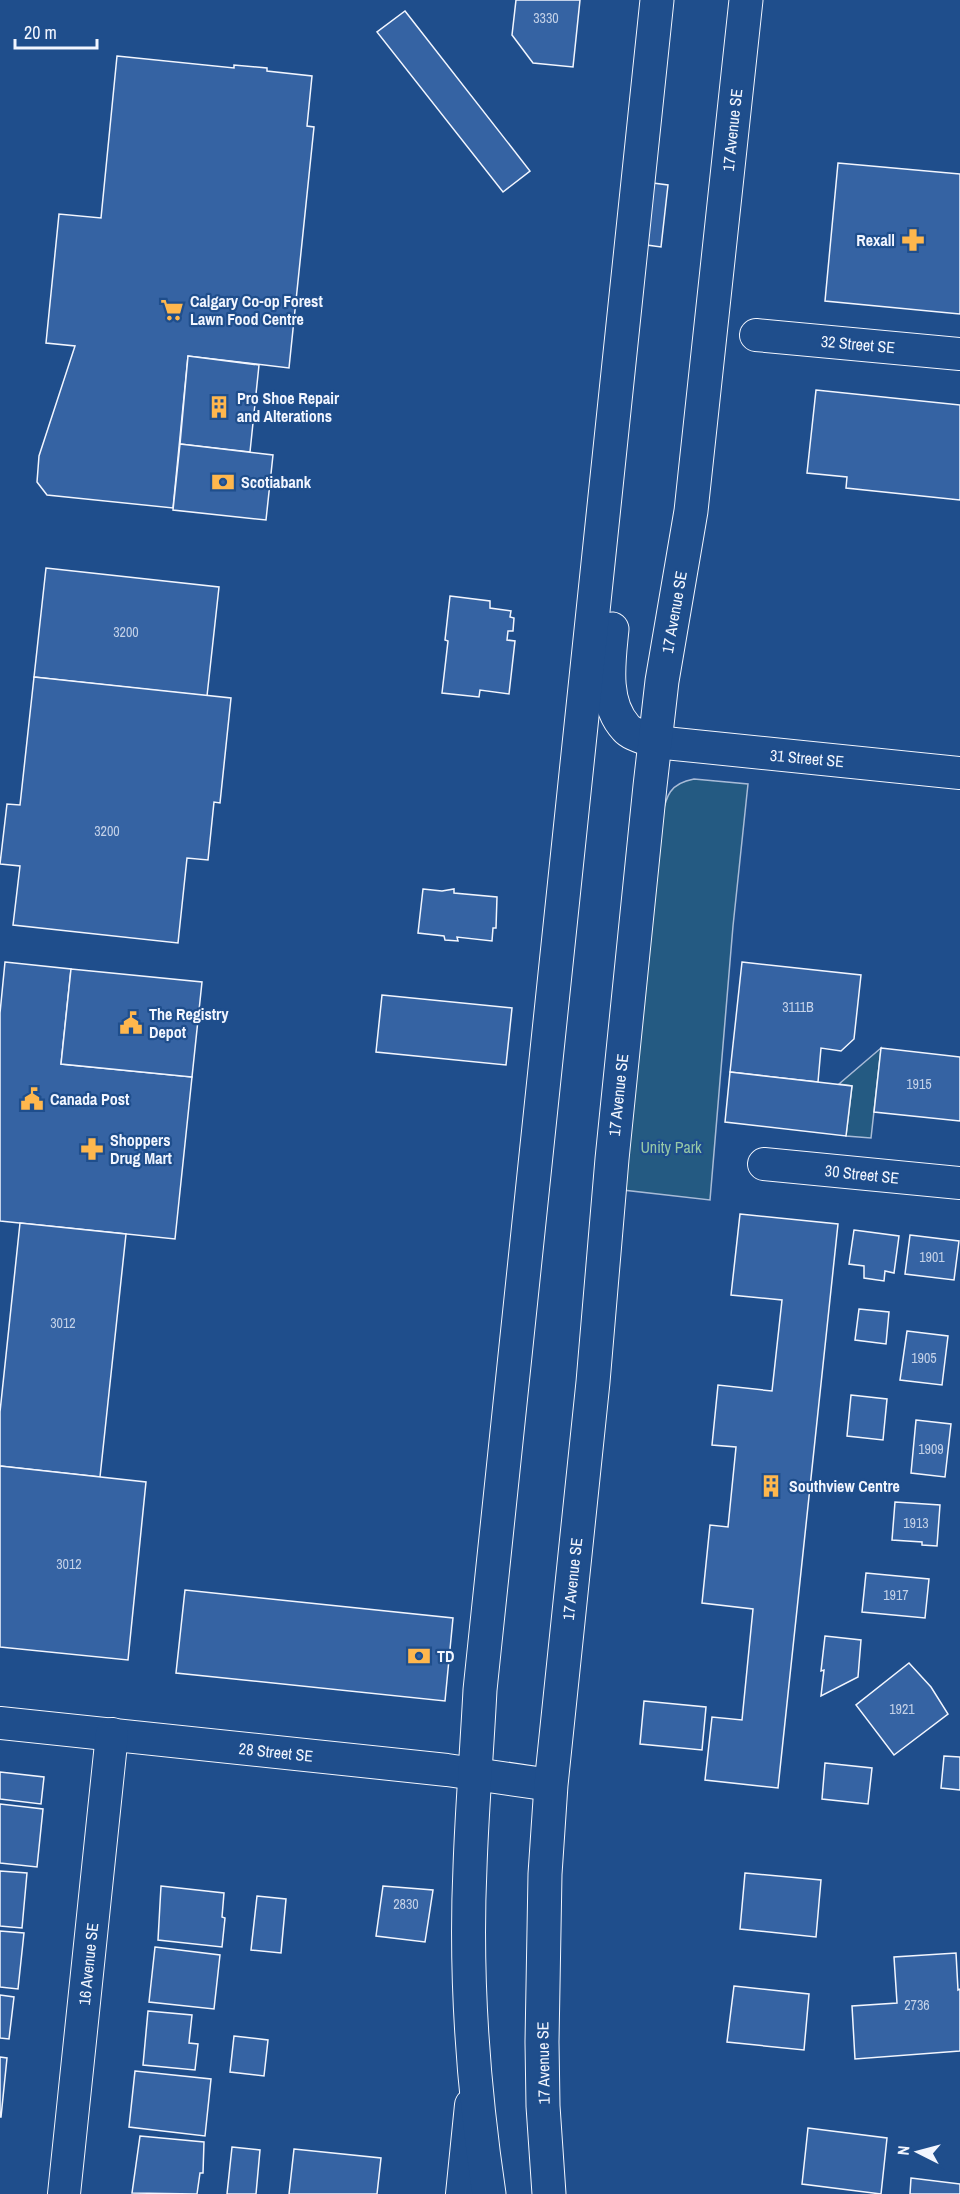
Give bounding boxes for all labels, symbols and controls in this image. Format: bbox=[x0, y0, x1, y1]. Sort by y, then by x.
house number: 3330 bbox=[533, 9, 559, 27]
scale bar bbox=[15, 12, 98, 50]
text: 20 m bbox=[24, 20, 57, 45]
street label: 17 Avenue SE bbox=[717, 88, 747, 172]
pharmacy icon: Rexall bbox=[900, 227, 926, 253]
place label: Rexall bbox=[856, 229, 895, 251]
place label: Calgary Co-op Forest Lawn Food Centre bbox=[190, 290, 323, 330]
supermarket icon: Calgary Co-op Forest Lawn Food Centre bbox=[159, 297, 185, 323]
street label: 32 Street SE bbox=[820, 330, 896, 358]
place label: Pro Shoe Repair and Alterations bbox=[237, 387, 340, 427]
building icon: Pro Shoe Repair and Alterations bbox=[206, 394, 232, 420]
bank icon: Scotiabank bbox=[210, 469, 236, 495]
place label: Scotiabank bbox=[241, 471, 312, 493]
street label: 17 Avenue SE bbox=[656, 569, 692, 655]
house number: 3200 bbox=[113, 623, 139, 641]
street label: 31 Street SE bbox=[769, 744, 845, 772]
house number: 3200 bbox=[94, 822, 120, 840]
house number: 3111B bbox=[782, 998, 814, 1016]
place label: The Registry Depot bbox=[149, 1003, 229, 1043]
public building icon: The Registry Depot bbox=[118, 1010, 144, 1036]
street label: 17 Avenue SE bbox=[603, 1053, 633, 1137]
house number: 1915 bbox=[906, 1075, 932, 1093]
public building icon: Canada Post bbox=[19, 1086, 45, 1112]
place label: Canada Post bbox=[50, 1088, 130, 1110]
place label: Shoppers Drug Mart bbox=[110, 1129, 173, 1169]
pharmacy icon: Shoppers Drug Mart bbox=[79, 1136, 105, 1162]
park label: Unity Park bbox=[640, 1136, 702, 1158]
street label: 30 Street SE bbox=[824, 1159, 900, 1189]
house number: 1901 bbox=[919, 1248, 945, 1266]
house number: 3012 bbox=[50, 1314, 76, 1332]
house number: 1905 bbox=[911, 1349, 937, 1367]
house number: 1909 bbox=[918, 1440, 944, 1458]
building icon: Southview Centre bbox=[758, 1473, 784, 1499]
place label: Southview Centre bbox=[789, 1475, 900, 1497]
house number: 1913 bbox=[903, 1514, 929, 1532]
street label: 17 Avenue SE bbox=[557, 1537, 587, 1621]
house number: 3012 bbox=[56, 1555, 82, 1573]
house number: 1917 bbox=[883, 1586, 909, 1604]
bank icon: TD bbox=[406, 1643, 432, 1669]
place label: TD bbox=[437, 1645, 455, 1667]
house number: 1921 bbox=[889, 1700, 915, 1718]
street label: 28 Street SE bbox=[238, 1737, 314, 1767]
house number: 2830 bbox=[393, 1895, 419, 1913]
street label: 16 Avenue SE bbox=[73, 1922, 103, 2006]
house number: 2736 bbox=[904, 1996, 930, 2014]
street label: 17 Avenue SE bbox=[531, 2021, 555, 2105]
north arrow bbox=[888, 2122, 948, 2182]
text: N bbox=[892, 2145, 915, 2156]

